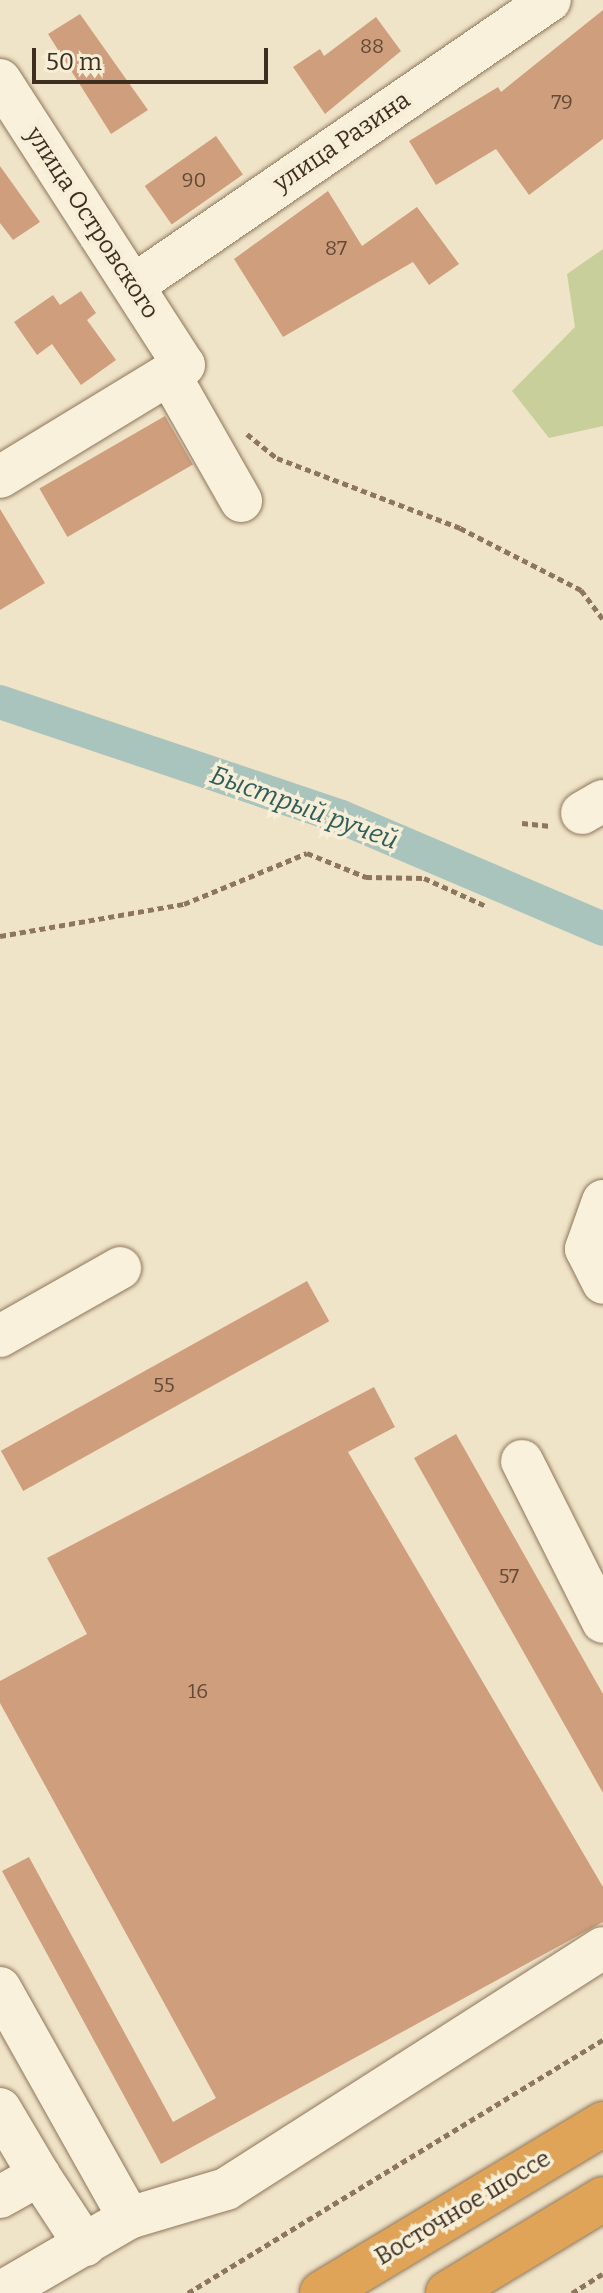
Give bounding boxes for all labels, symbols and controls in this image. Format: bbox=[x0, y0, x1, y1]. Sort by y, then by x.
scale bar bbox=[36, 32, 272, 82]
house number: 88 bbox=[360, 34, 384, 58]
text: 50 m bbox=[46, 48, 102, 76]
street label: улица Разина bbox=[268, 86, 416, 198]
house number: 79 bbox=[551, 90, 573, 114]
street label: улица Островского bbox=[19, 122, 165, 324]
house number: 90 bbox=[182, 168, 206, 192]
house number: 87 bbox=[325, 236, 347, 260]
water label: Быстрый ручей bbox=[206, 760, 402, 856]
house number: 55 bbox=[153, 1373, 175, 1397]
house number: 57 bbox=[499, 1564, 519, 1588]
house number: 16 bbox=[188, 1679, 208, 1703]
street label: Восточное шоссе bbox=[370, 2144, 556, 2272]

